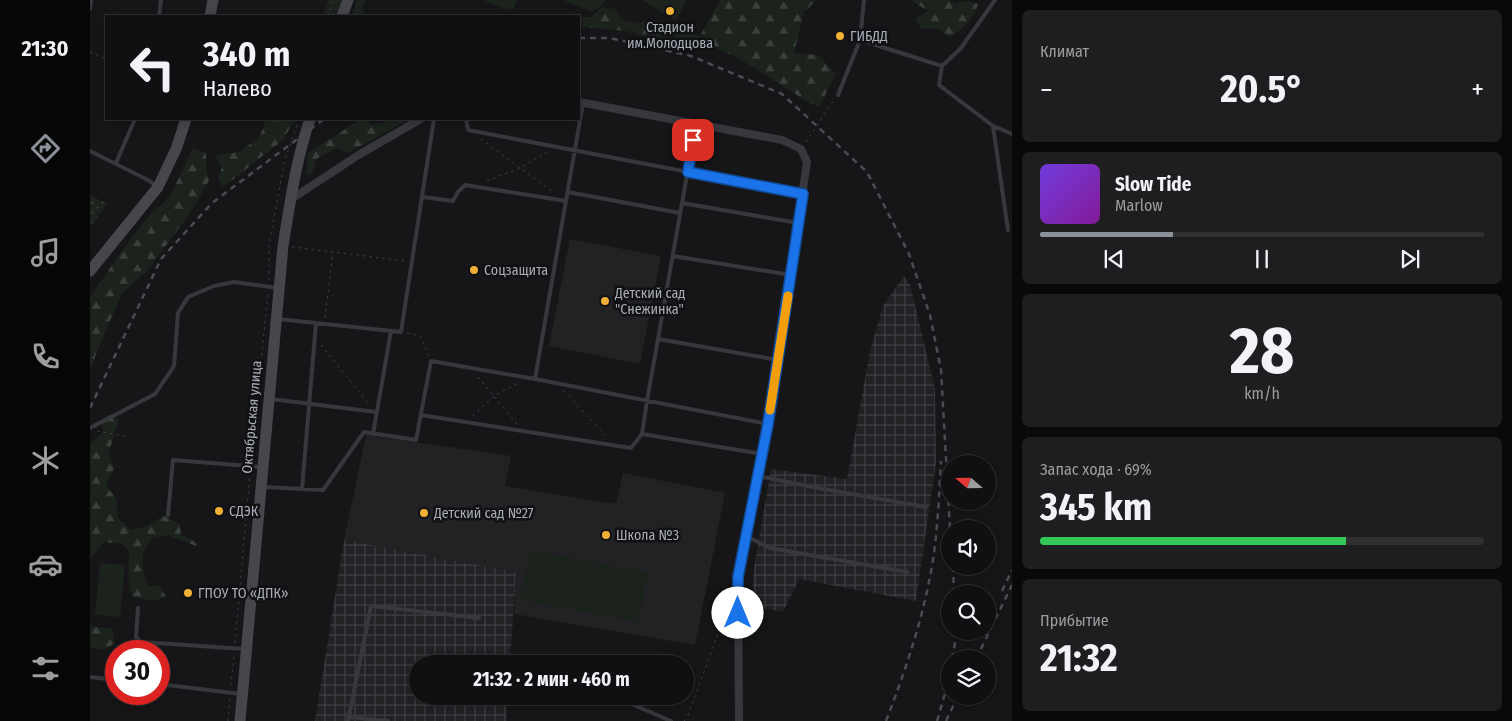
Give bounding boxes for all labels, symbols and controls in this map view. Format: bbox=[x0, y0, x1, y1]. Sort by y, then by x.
marker: Стадион им.Молодцова bbox=[664, 5, 676, 17]
place label: Стадион им.Молодцова bbox=[627, 19, 713, 52]
place label: ГИБДД bbox=[850, 28, 888, 45]
marker: ГИБДД bbox=[834, 30, 846, 42]
text: 340 m bbox=[203, 33, 291, 75]
text: 21:30 bbox=[22, 35, 68, 62]
icon: left bbox=[120, 35, 185, 100]
text: Климат bbox=[1040, 42, 1089, 61]
text: 20.5° bbox=[1220, 66, 1304, 112]
text: − bbox=[1040, 73, 1053, 106]
text: + bbox=[1471, 73, 1484, 106]
text: Налево bbox=[203, 75, 272, 102]
pin bbox=[672, 119, 714, 161]
icon: arrive bbox=[679, 126, 707, 154]
icon: directions bbox=[28, 131, 63, 166]
text: Slow Tide bbox=[1115, 173, 1191, 196]
text: Marlow bbox=[1115, 196, 1163, 215]
icon: music bbox=[28, 235, 63, 270]
icon: previous bbox=[1100, 245, 1128, 273]
icon: pause bbox=[1248, 245, 1276, 273]
icon: next bbox=[1396, 245, 1424, 273]
place label: Соцзащита bbox=[484, 262, 548, 279]
marker: Соцзащита bbox=[468, 264, 480, 276]
place label: Детский сад "Снежинка" bbox=[614, 285, 685, 318]
marker: Детский сад "Снежинка" bbox=[599, 295, 611, 307]
text: 28 bbox=[1230, 312, 1294, 390]
icon: phone bbox=[28, 339, 63, 374]
street label: Октябрьская улица bbox=[239, 360, 265, 474]
text: km/h bbox=[1244, 384, 1280, 403]
icon: climate bbox=[28, 443, 63, 478]
north arrow bbox=[941, 455, 996, 510]
map controls bbox=[941, 455, 996, 705]
text: Запас хода · 69% bbox=[1040, 460, 1152, 479]
text: 345 km bbox=[1040, 484, 1152, 530]
place label: СДЭК bbox=[229, 503, 259, 520]
marker: СДЭК bbox=[213, 505, 225, 517]
place label: Детский сад №27 bbox=[433, 505, 534, 522]
marker: Детский сад №27 bbox=[418, 507, 430, 519]
button: sound bbox=[941, 520, 996, 575]
place label: Школа №3 bbox=[616, 527, 679, 544]
marker: Школа №3 bbox=[600, 529, 612, 541]
icon: car bbox=[28, 547, 63, 582]
place label: ГПОУ ТО «ДПК» bbox=[198, 585, 288, 602]
button: search bbox=[941, 585, 996, 640]
position arrow bbox=[711, 586, 763, 638]
marker: ГПОУ ТО «ДПК» bbox=[182, 587, 194, 599]
text: Прибытие bbox=[1040, 611, 1109, 630]
text: 21:32 bbox=[1040, 635, 1118, 681]
speed limit sign: 30 bbox=[105, 640, 170, 705]
button: layers bbox=[941, 650, 996, 705]
icon: filters bbox=[28, 651, 63, 686]
text: 21:32 · 2 мин · 460 m bbox=[473, 668, 630, 691]

